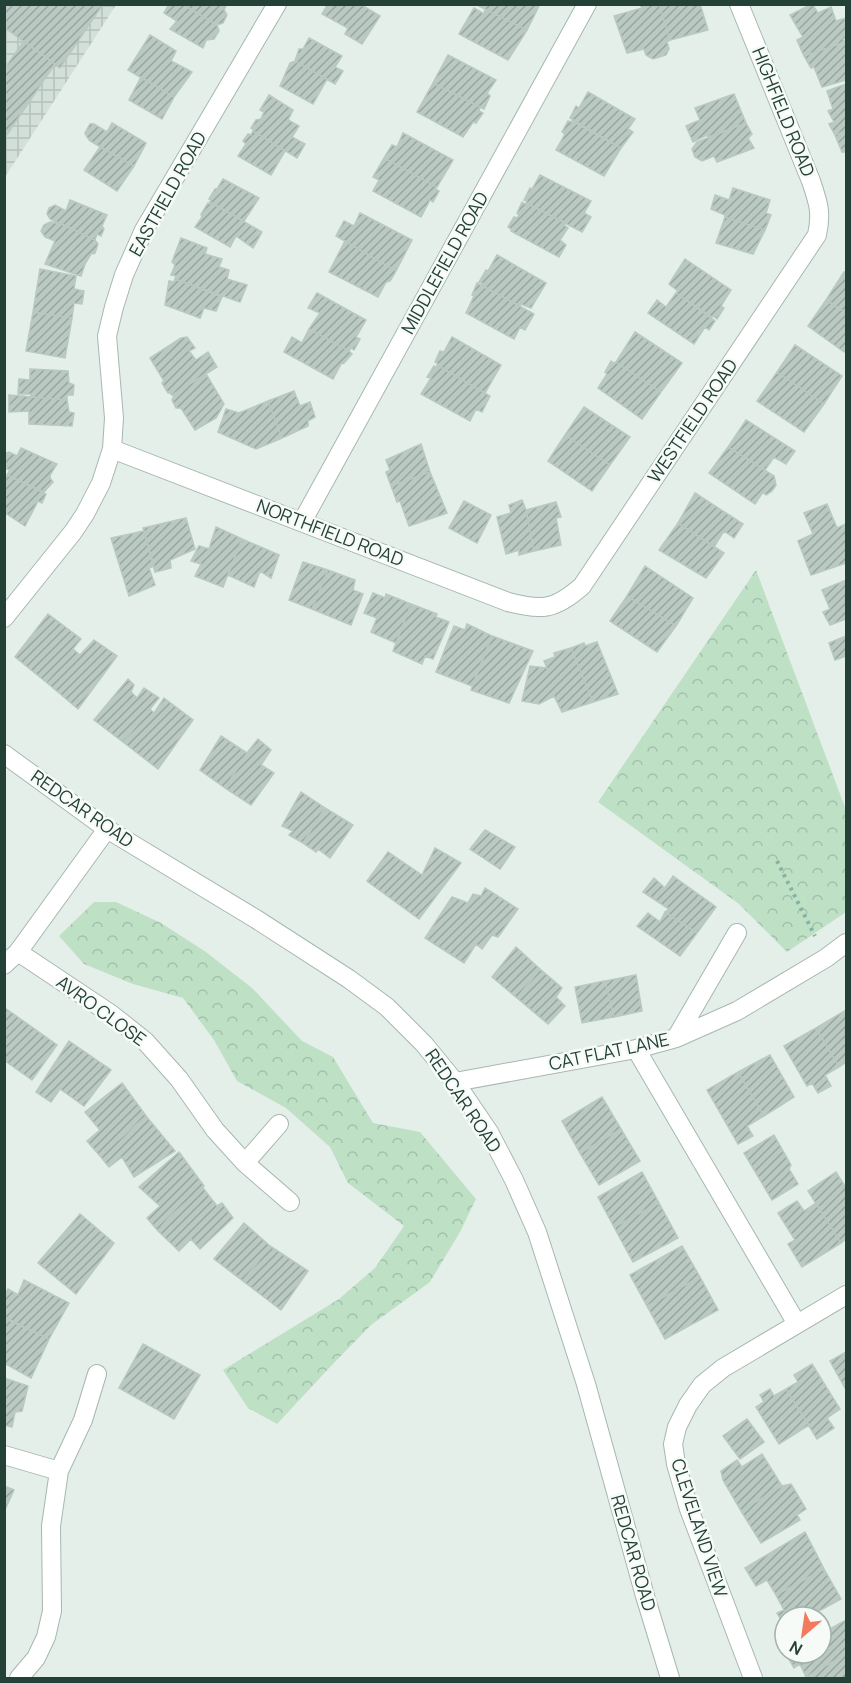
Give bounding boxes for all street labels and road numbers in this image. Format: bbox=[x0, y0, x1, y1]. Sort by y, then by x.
street label: HIGHFIELD ROAD bbox=[747, 43, 821, 180]
street label: EASTFIELD ROAD bbox=[123, 127, 211, 260]
street label: MIDDLEFIELD ROAD bbox=[395, 187, 493, 338]
street label: WESTFIELD ROAD bbox=[642, 354, 742, 487]
street label: NORTHFIELD ROAD bbox=[253, 493, 407, 571]
street label: REDCAR ROAD bbox=[27, 764, 139, 852]
street label: AVRO CLOSE bbox=[52, 970, 151, 1051]
street label: CAT FLAT LANE bbox=[547, 1027, 671, 1075]
street label: REDCAR ROAD bbox=[420, 1044, 507, 1157]
street label: CLEVELAND VIEW bbox=[666, 1455, 734, 1600]
street label: REDCAR ROAD bbox=[606, 1492, 662, 1614]

